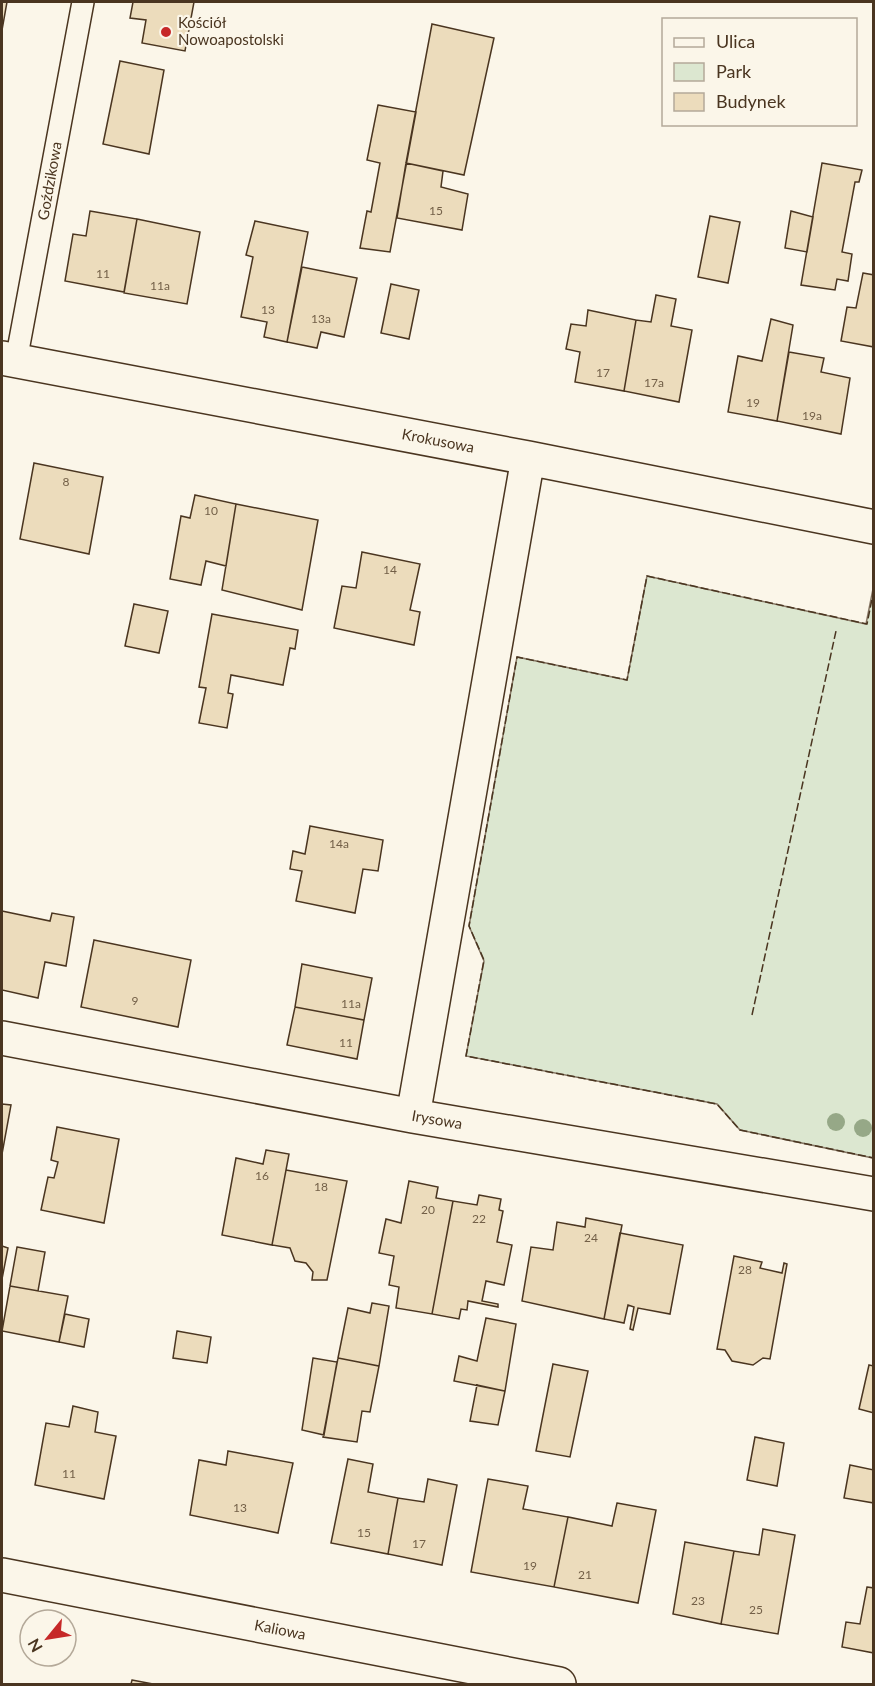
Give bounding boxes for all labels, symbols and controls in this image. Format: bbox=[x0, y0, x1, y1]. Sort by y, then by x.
place label: Kościół Nowoapostolski bbox=[178, 13, 284, 48]
legend bbox=[662, 18, 857, 126]
marker: Kościół Nowoapostolski bbox=[159, 25, 173, 39]
text: Ulica bbox=[716, 30, 755, 52]
text: Park bbox=[716, 60, 752, 82]
text: Budynek bbox=[716, 90, 786, 112]
street label: Goździkowa bbox=[33, 140, 65, 221]
house number: 15 bbox=[429, 203, 443, 218]
house number: 11 bbox=[96, 266, 110, 281]
house number: 11a bbox=[150, 278, 170, 293]
house number: 13 bbox=[261, 302, 275, 317]
house number: 13a bbox=[311, 311, 331, 326]
house number: 17 bbox=[596, 365, 610, 380]
house number: 17a bbox=[644, 375, 664, 390]
house number: 19 bbox=[746, 395, 760, 410]
house number: 19a bbox=[802, 408, 822, 423]
street label: Krokusowa bbox=[400, 424, 476, 456]
house number: 8 bbox=[63, 474, 70, 489]
house number: 10 bbox=[204, 503, 218, 518]
house number: 14 bbox=[383, 562, 397, 577]
house number: 14a bbox=[329, 836, 349, 851]
house number: 9 bbox=[132, 993, 139, 1008]
house number: 11a bbox=[341, 996, 361, 1011]
house number: 11 bbox=[339, 1035, 353, 1050]
street label: Irysowa bbox=[410, 1106, 464, 1132]
house number: 16 bbox=[255, 1168, 269, 1183]
house number: 18 bbox=[314, 1179, 328, 1194]
house number: 20 bbox=[421, 1202, 435, 1217]
house number: 22 bbox=[472, 1211, 486, 1226]
house number: 24 bbox=[584, 1230, 598, 1245]
house number: 28 bbox=[738, 1262, 752, 1277]
house number: 11 bbox=[62, 1466, 76, 1481]
house number: 13 bbox=[233, 1500, 247, 1515]
house number: 15 bbox=[357, 1525, 371, 1540]
house number: 17 bbox=[412, 1536, 426, 1551]
house number: 19 bbox=[523, 1558, 537, 1573]
house number: 21 bbox=[578, 1567, 592, 1582]
house number: 23 bbox=[691, 1593, 705, 1608]
house number: 25 bbox=[749, 1602, 763, 1617]
north arrow bbox=[18, 1608, 78, 1668]
street label: Kaliowa bbox=[253, 1615, 307, 1643]
text: N bbox=[23, 1636, 46, 1656]

